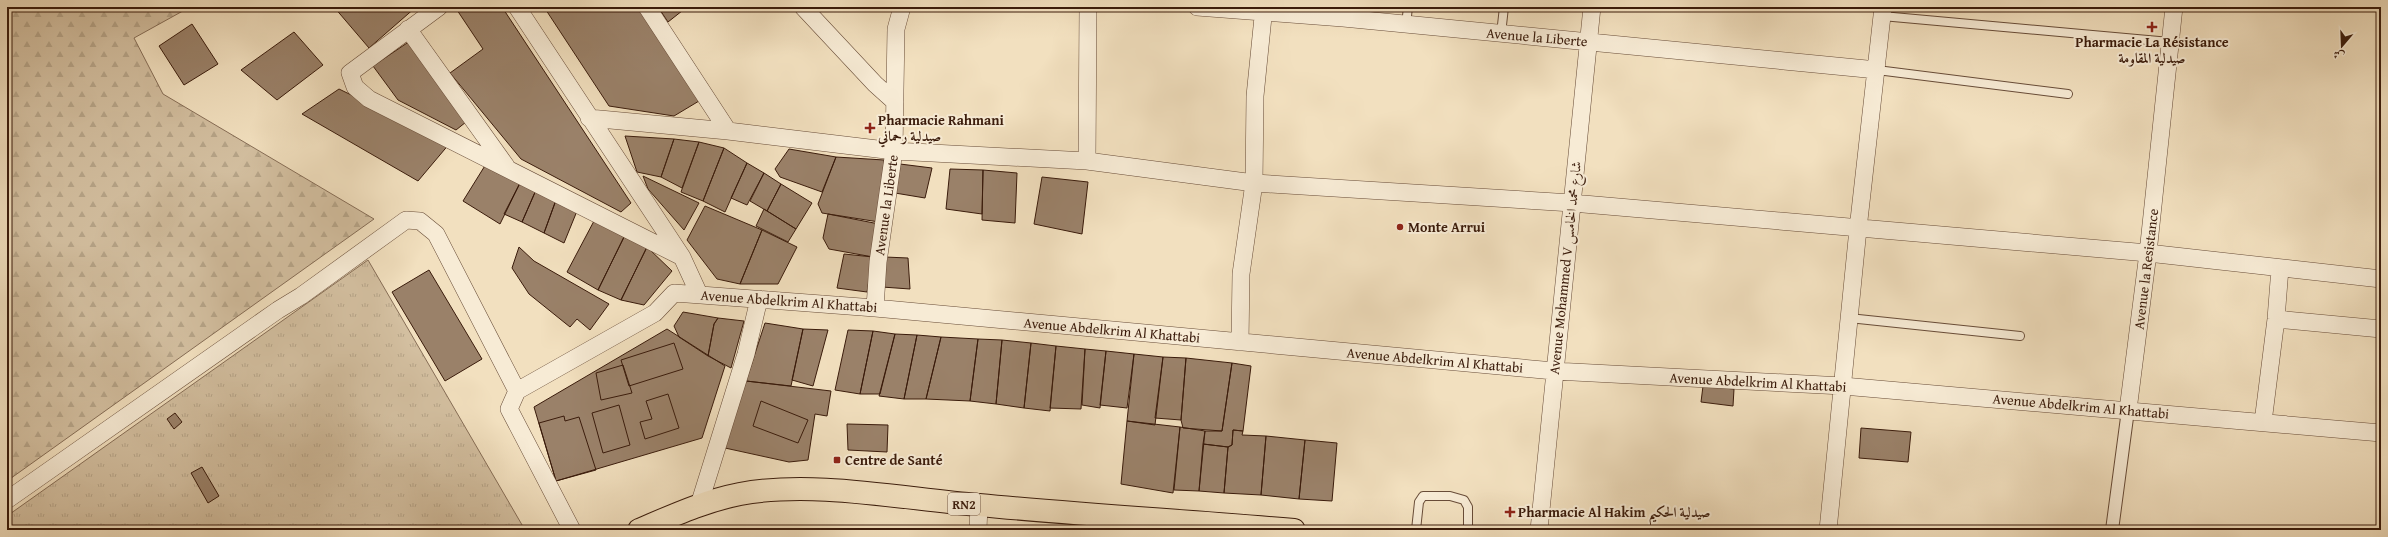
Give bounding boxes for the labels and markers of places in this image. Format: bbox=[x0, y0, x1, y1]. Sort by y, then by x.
marker: Pharmacie La Résistance صيدلية المقاومة bbox=[2147, 22, 2157, 32]
place label: Pharmacie La Résistance صيدلية المقاومة bbox=[2075, 32, 2229, 68]
place label: Pharmacie Rahmani صيدلية رحماني bbox=[877, 110, 1005, 148]
marker: Pharmacie Rahmani صيدلية رحماني bbox=[865, 123, 875, 133]
place label: Monte Arrui bbox=[1408, 217, 1486, 237]
marker: Monte Arrui bbox=[1395, 222, 1405, 232]
place label: Centre de Santé bbox=[845, 450, 943, 470]
marker: Centre de Santé bbox=[832, 455, 842, 465]
place label: Pharmacie Al Hakim صيدلية الحكيم bbox=[1518, 502, 1711, 527]
marker: Pharmacie Al Hakim صيدلية الحكيم bbox=[1505, 507, 1515, 517]

